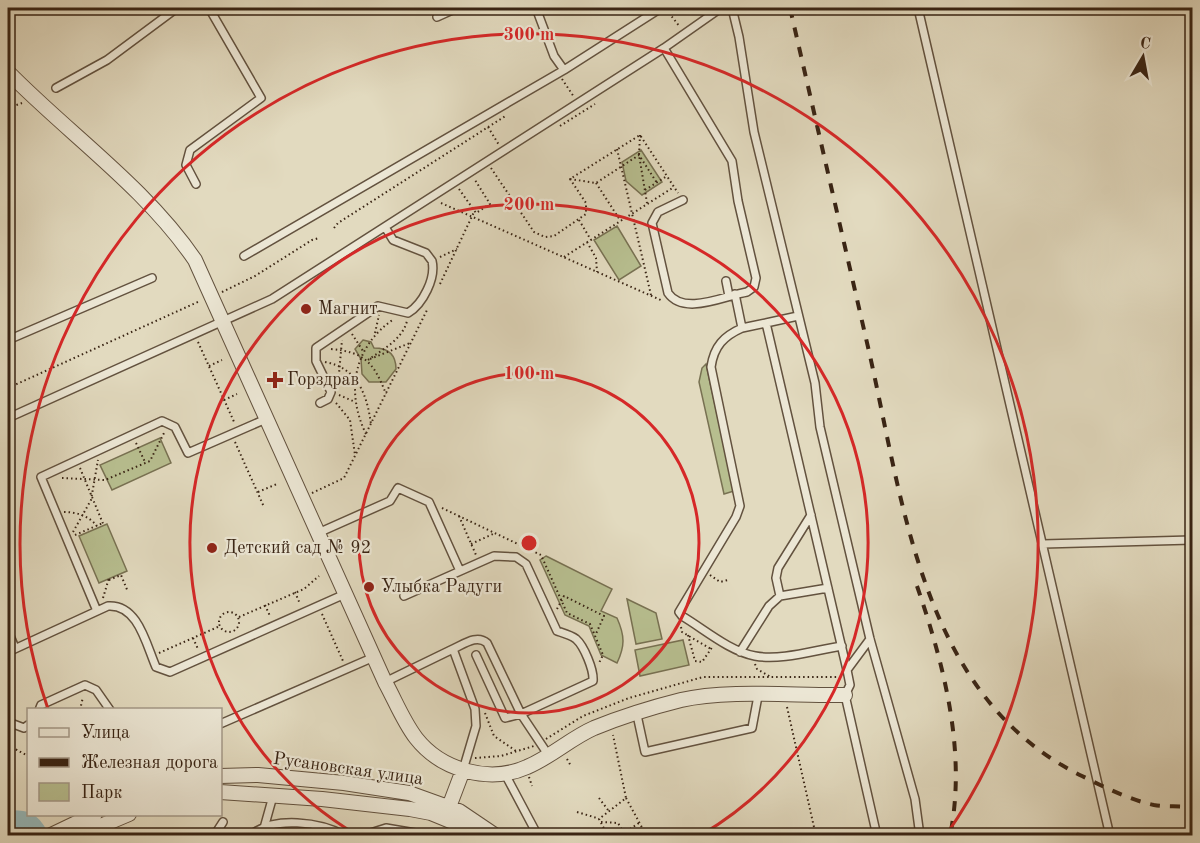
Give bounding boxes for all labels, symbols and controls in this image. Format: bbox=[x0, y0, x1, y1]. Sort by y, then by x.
text: 300 m bbox=[504, 26, 554, 44]
north arrow bbox=[1113, 27, 1173, 87]
text: С bbox=[1139, 35, 1152, 53]
text: 200 m bbox=[504, 196, 554, 214]
place label: Магнит bbox=[318, 300, 378, 318]
marker: Магнит bbox=[299, 302, 313, 316]
text: 100 m bbox=[504, 365, 554, 383]
place label: Горздрав bbox=[287, 371, 359, 389]
marker: Горздрав bbox=[268, 373, 282, 387]
centre of rings bbox=[519, 533, 539, 553]
place label: Детский сад № 92 bbox=[224, 539, 371, 557]
marker: Детский сад № 92 bbox=[205, 541, 219, 555]
place label: Улыбка Радуги bbox=[381, 578, 502, 596]
marker: Улыбка Радуги bbox=[362, 580, 376, 594]
legend bbox=[27, 708, 222, 816]
text: Улица bbox=[81, 724, 130, 742]
street label: Русановская улица bbox=[272, 750, 424, 788]
text: Железная дорога bbox=[81, 754, 218, 772]
text: Парк bbox=[81, 784, 122, 802]

